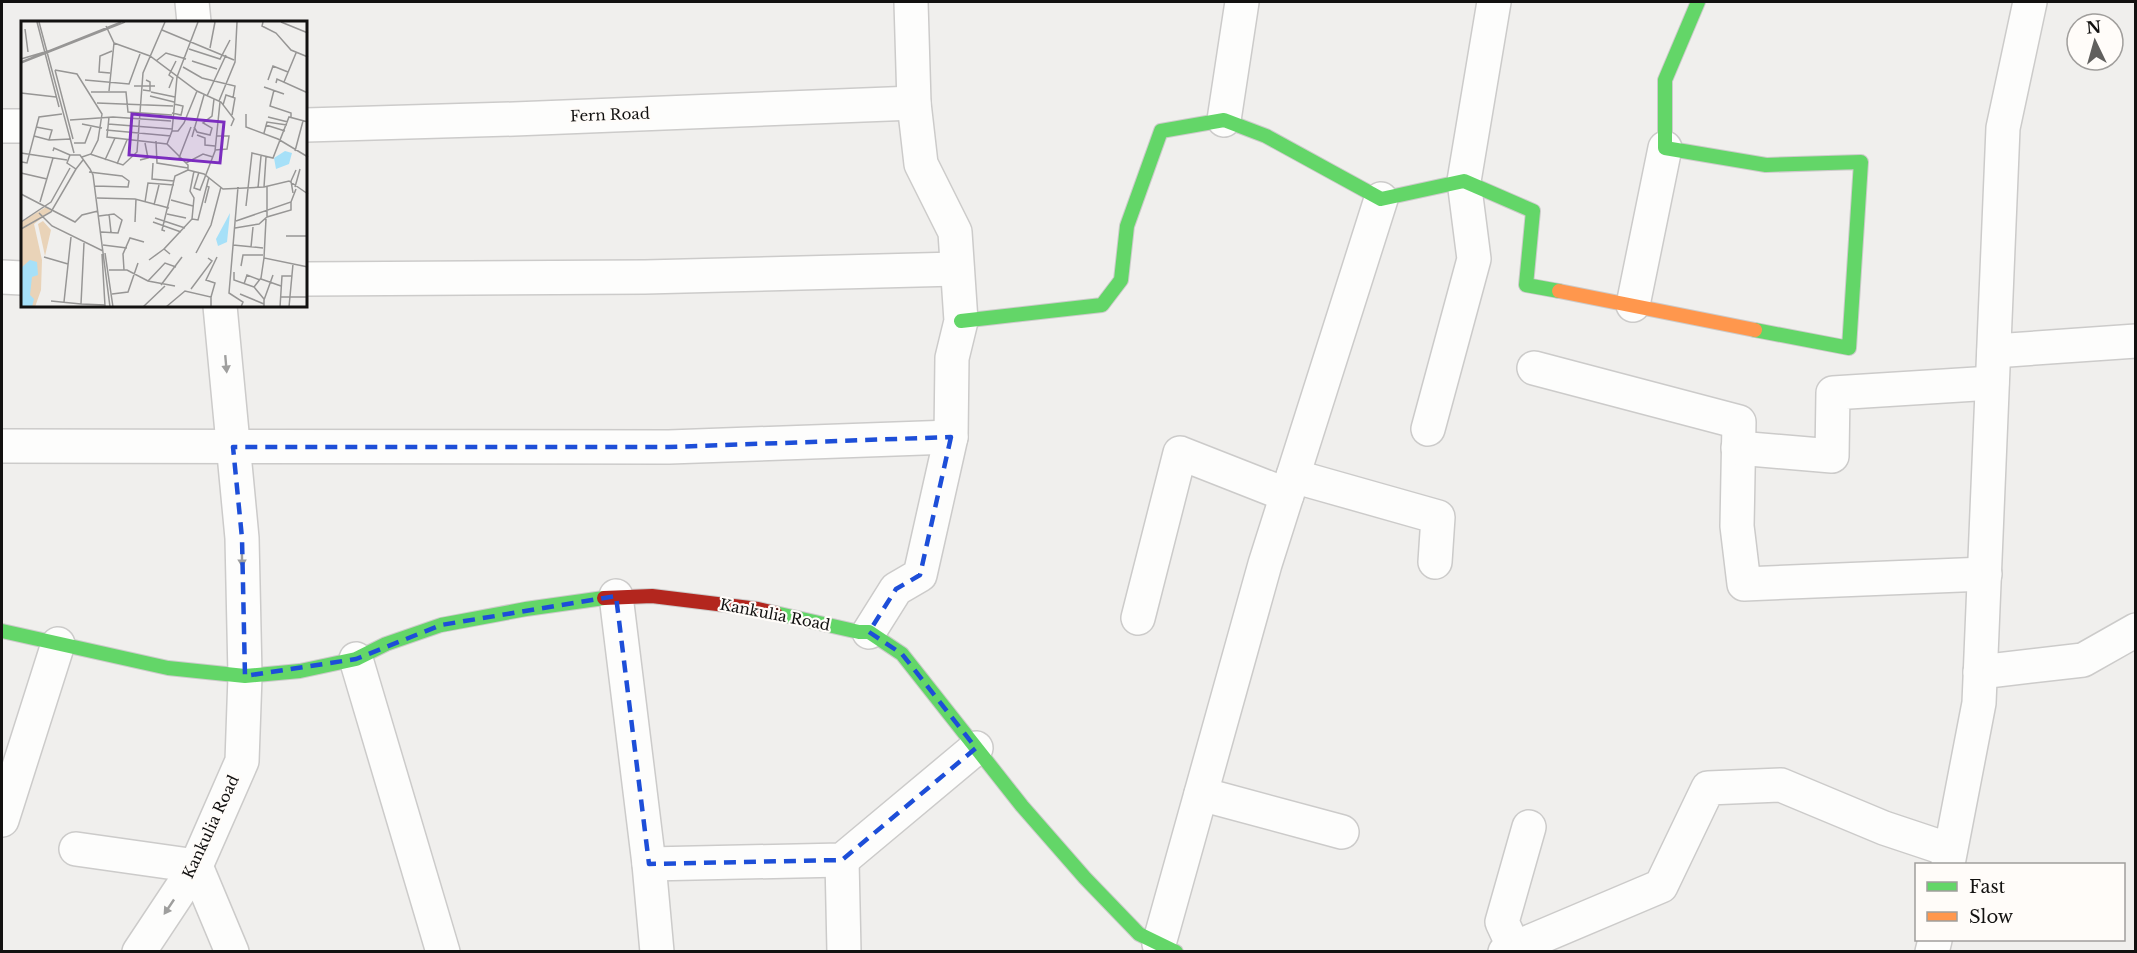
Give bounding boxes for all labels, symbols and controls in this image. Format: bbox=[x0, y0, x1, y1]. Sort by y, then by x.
north arrow bbox=[2065, 12, 2125, 72]
text: N bbox=[2085, 16, 2102, 38]
inset map bbox=[21, 21, 308, 308]
street label: Fern Road bbox=[570, 104, 650, 125]
one-way arrow bbox=[221, 355, 231, 374]
one-way arrow bbox=[238, 549, 247, 568]
street label: Kankulia Road bbox=[718, 594, 832, 635]
street label: Kankulia Road bbox=[178, 772, 243, 882]
legend bbox=[1915, 863, 2125, 941]
text: Fast bbox=[1969, 876, 2006, 898]
one-way arrow bbox=[164, 899, 175, 915]
text: Slow bbox=[1969, 906, 2014, 928]

